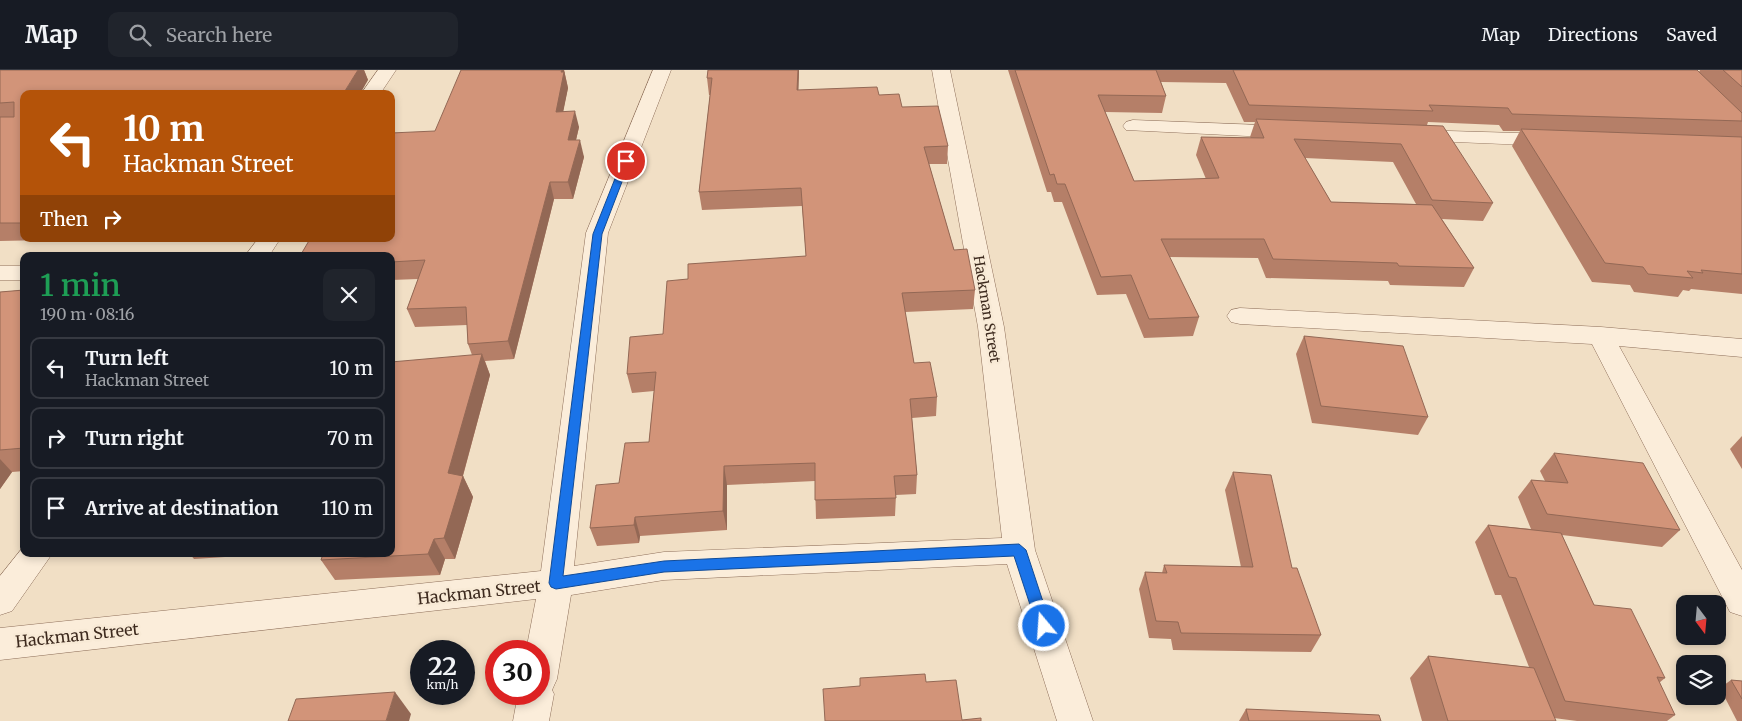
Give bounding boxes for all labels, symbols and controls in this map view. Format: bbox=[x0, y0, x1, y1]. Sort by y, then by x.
search box bbox=[108, 12, 458, 57]
text: Map bbox=[25, 19, 78, 50]
icon: search bbox=[126, 21, 154, 49]
text: Search here bbox=[166, 23, 272, 47]
text: Map bbox=[1482, 23, 1520, 46]
text: Directions bbox=[1548, 23, 1638, 46]
text: Saved bbox=[1666, 23, 1717, 46]
text: 10 m bbox=[123, 107, 204, 151]
icon: left bbox=[40, 110, 105, 175]
pin bbox=[605, 140, 647, 182]
icon: arrive bbox=[612, 147, 640, 175]
text: Hackman Street bbox=[123, 150, 294, 178]
icon: right bbox=[98, 205, 126, 233]
text: Then bbox=[40, 207, 88, 231]
street label: Hackman Street bbox=[970, 254, 1004, 365]
text: 1 min bbox=[40, 266, 121, 304]
button: close bbox=[323, 269, 375, 321]
text: 190 m · 08:16 bbox=[40, 304, 134, 324]
text: Turn left bbox=[85, 346, 169, 370]
icon: left bbox=[42, 354, 70, 382]
text: 10 m bbox=[330, 356, 373, 380]
text: Hackman Street bbox=[85, 370, 209, 390]
icon: right bbox=[42, 424, 70, 452]
text: Turn right bbox=[85, 426, 184, 450]
text: 70 m bbox=[327, 426, 373, 450]
icon: arrive bbox=[42, 494, 70, 522]
text: Arrive at destination bbox=[85, 496, 279, 520]
text: 110 m bbox=[322, 496, 373, 520]
street label: Hackman Street bbox=[416, 575, 542, 608]
north arrow bbox=[1676, 595, 1726, 645]
map controls bbox=[1676, 595, 1726, 705]
position arrow bbox=[1017, 599, 1069, 651]
street label: Hackman Street bbox=[14, 618, 140, 651]
speed limit sign: 30 bbox=[485, 640, 550, 705]
text: 22 bbox=[428, 650, 457, 682]
button: layers bbox=[1676, 655, 1726, 705]
text: km/h bbox=[427, 677, 458, 692]

